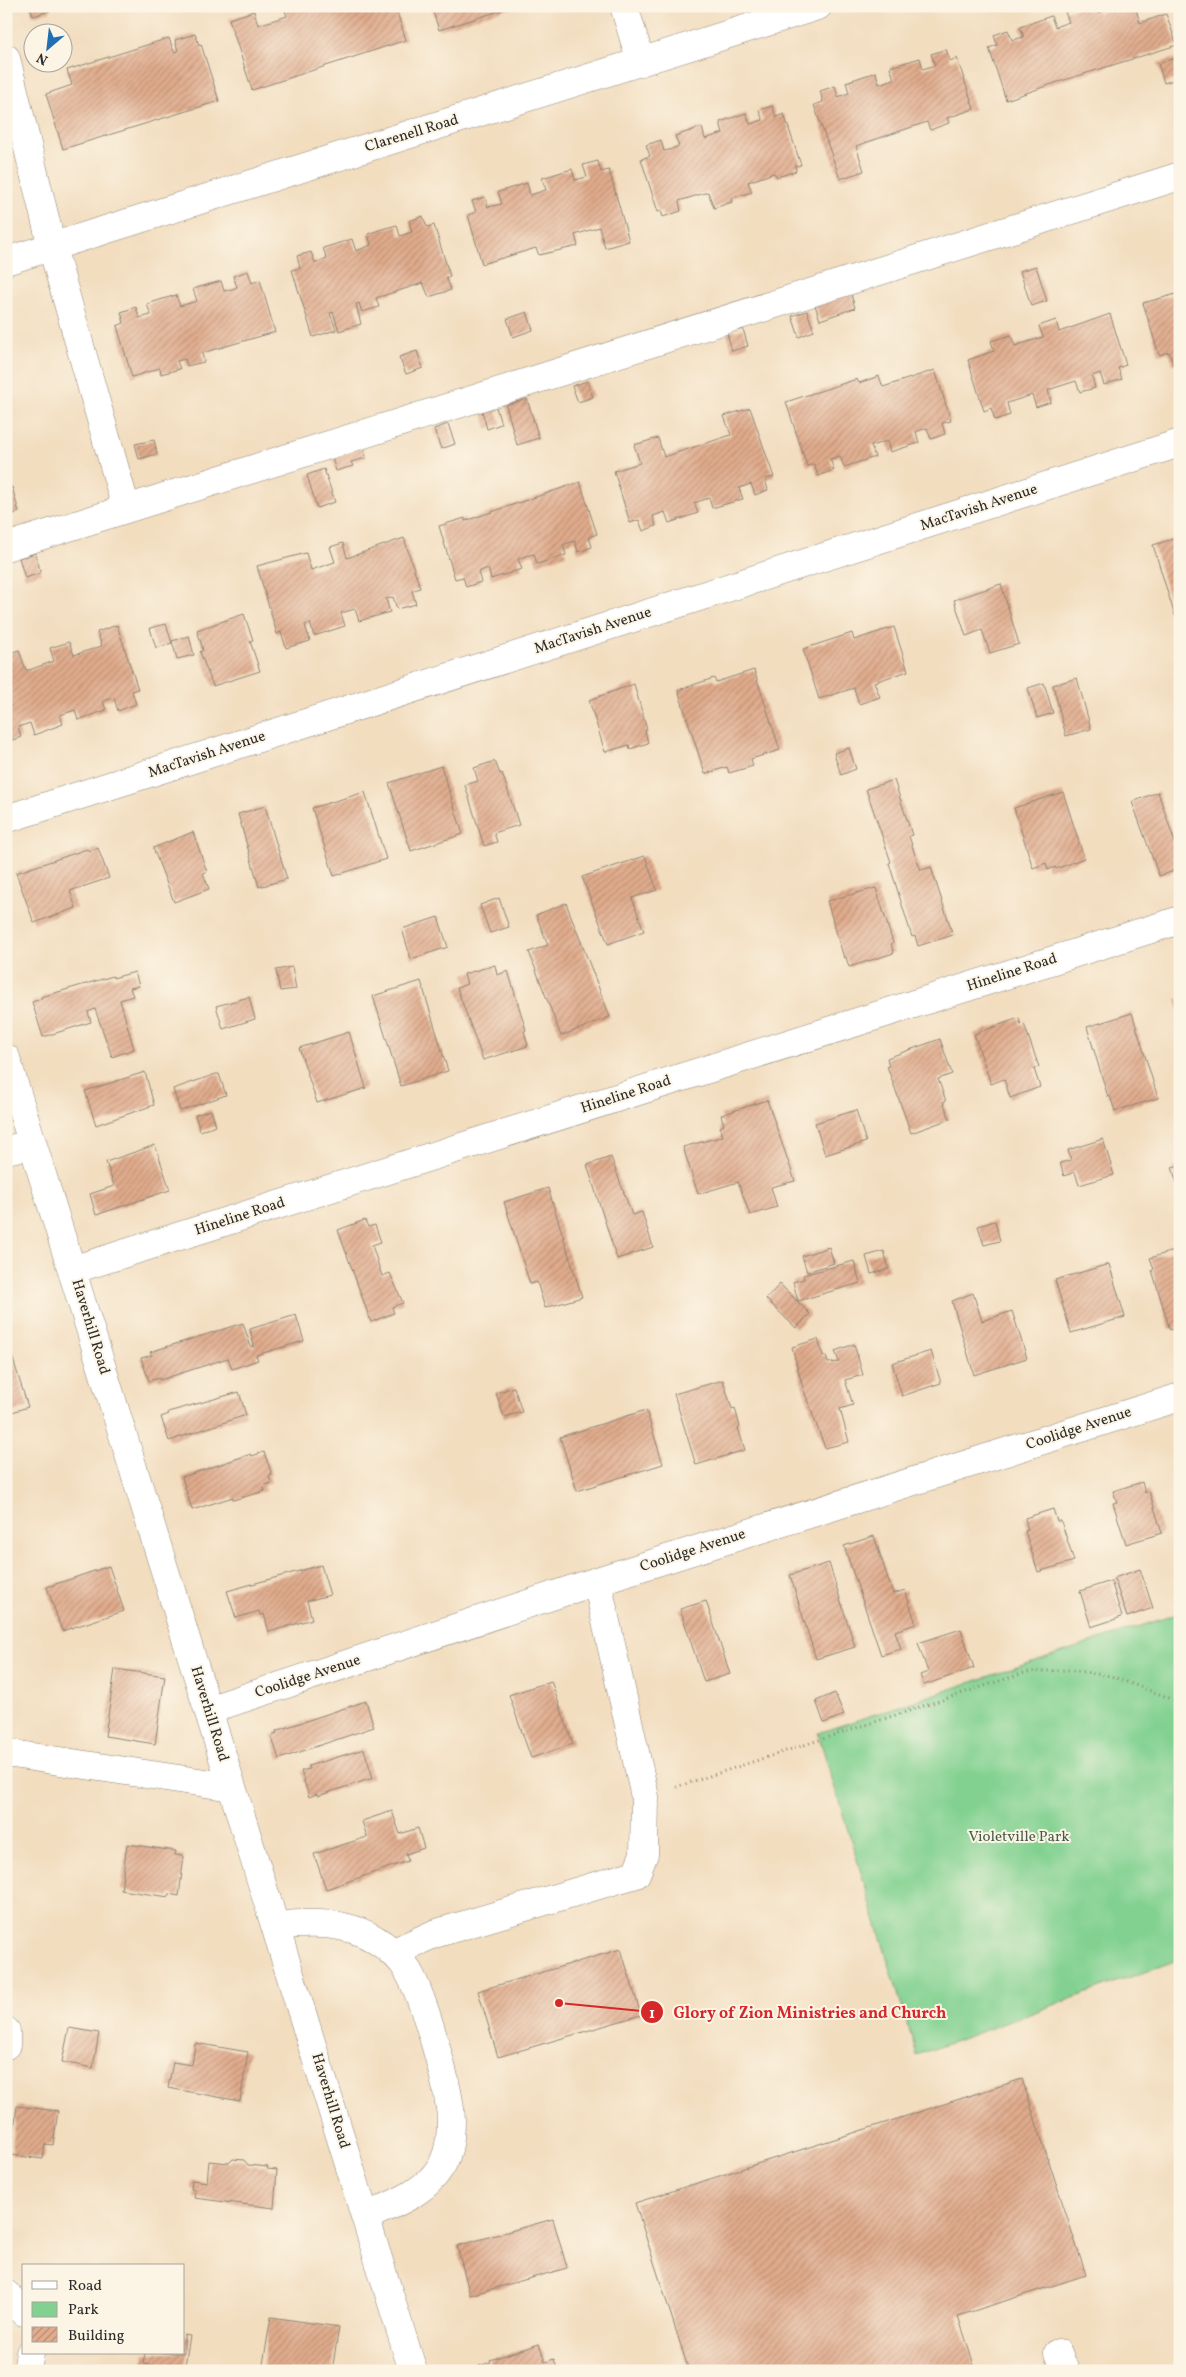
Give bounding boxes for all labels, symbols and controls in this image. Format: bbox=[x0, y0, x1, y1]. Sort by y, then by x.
north arrow bbox=[22, 22, 72, 72]
text: N bbox=[34, 47, 52, 69]
street label: Clarenell Road bbox=[363, 110, 461, 158]
street label: MacTavish Avenue bbox=[918, 479, 1040, 537]
street label: MacTavish Avenue bbox=[532, 602, 654, 660]
street label: MacTavish Avenue bbox=[146, 726, 268, 784]
street label: Hineline Road bbox=[964, 949, 1060, 997]
street label: Hineline Road bbox=[578, 1071, 674, 1119]
street label: Hineline Road bbox=[192, 1193, 288, 1241]
street label: Haverhill Road bbox=[66, 1277, 114, 1377]
street label: Coolidge Avenue bbox=[1023, 1402, 1135, 1456]
street label: Coolidge Avenue bbox=[637, 1524, 749, 1578]
street label: Coolidge Avenue bbox=[252, 1650, 364, 1704]
street label: Haverhill Road bbox=[185, 1664, 233, 1764]
park label: Violetville Park bbox=[969, 1827, 1069, 1848]
callout: Glory of Zion Ministries and Church bbox=[639, 1997, 957, 2028]
text: Glory of Zion Ministries and Church bbox=[673, 2003, 947, 2025]
text: 1 bbox=[649, 2004, 655, 2025]
street label: Haverhill Road bbox=[306, 2051, 354, 2151]
legend bbox=[22, 2264, 185, 2354]
text: Road bbox=[68, 2276, 102, 2297]
text: Park bbox=[68, 2300, 99, 2321]
text: Building bbox=[68, 2326, 125, 2347]

